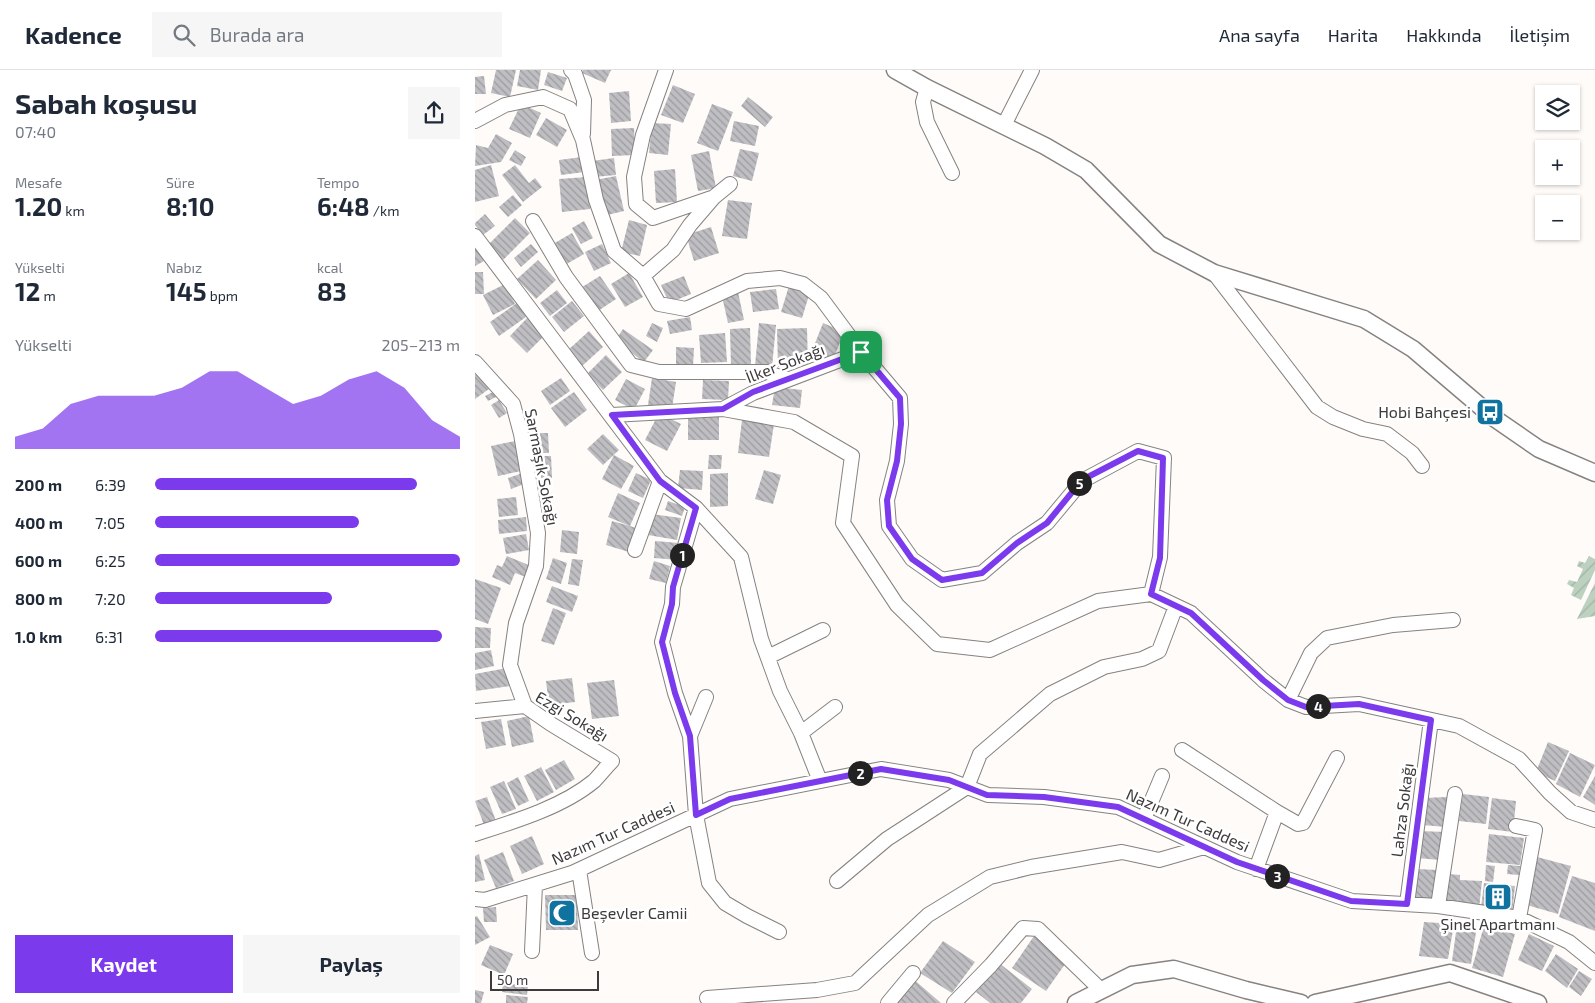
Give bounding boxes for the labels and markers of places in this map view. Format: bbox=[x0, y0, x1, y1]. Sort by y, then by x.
pin bbox=[840, 331, 882, 373]
bus stop icon: Hobi Bahçesi bbox=[1475, 397, 1505, 427]
place label: Hobi Bahçesi bbox=[1378, 402, 1471, 422]
pin: 5 bbox=[1067, 470, 1091, 496]
pin: 1 bbox=[669, 542, 695, 568]
pin: 4 bbox=[1305, 694, 1331, 718]
pin: 2 bbox=[847, 760, 873, 786]
pin: 3 bbox=[1265, 864, 1289, 888]
building icon: Şinel Apartmanı bbox=[1483, 882, 1513, 912]
mosque icon: Beşevler Camii bbox=[547, 898, 577, 928]
place label: Beşevler Camii bbox=[581, 903, 688, 923]
place label: Şinel Apartmanı bbox=[1441, 914, 1556, 934]

